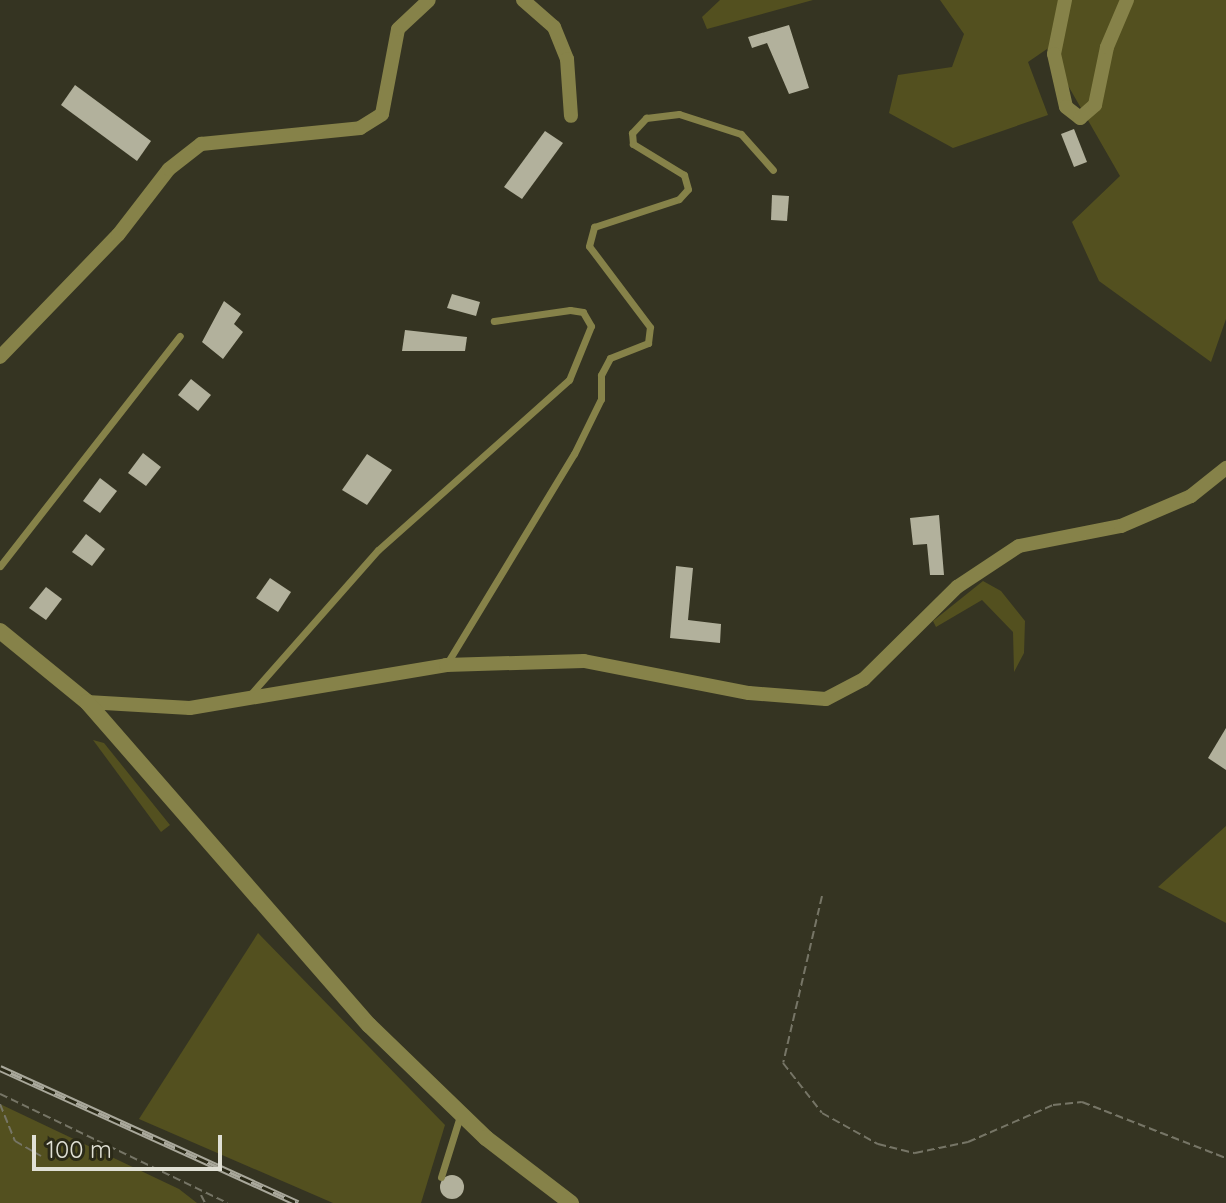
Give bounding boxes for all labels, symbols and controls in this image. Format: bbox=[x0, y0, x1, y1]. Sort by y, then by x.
scale bar bbox=[36, 1119, 226, 1169]
text: 100 m bbox=[46, 1134, 112, 1164]

